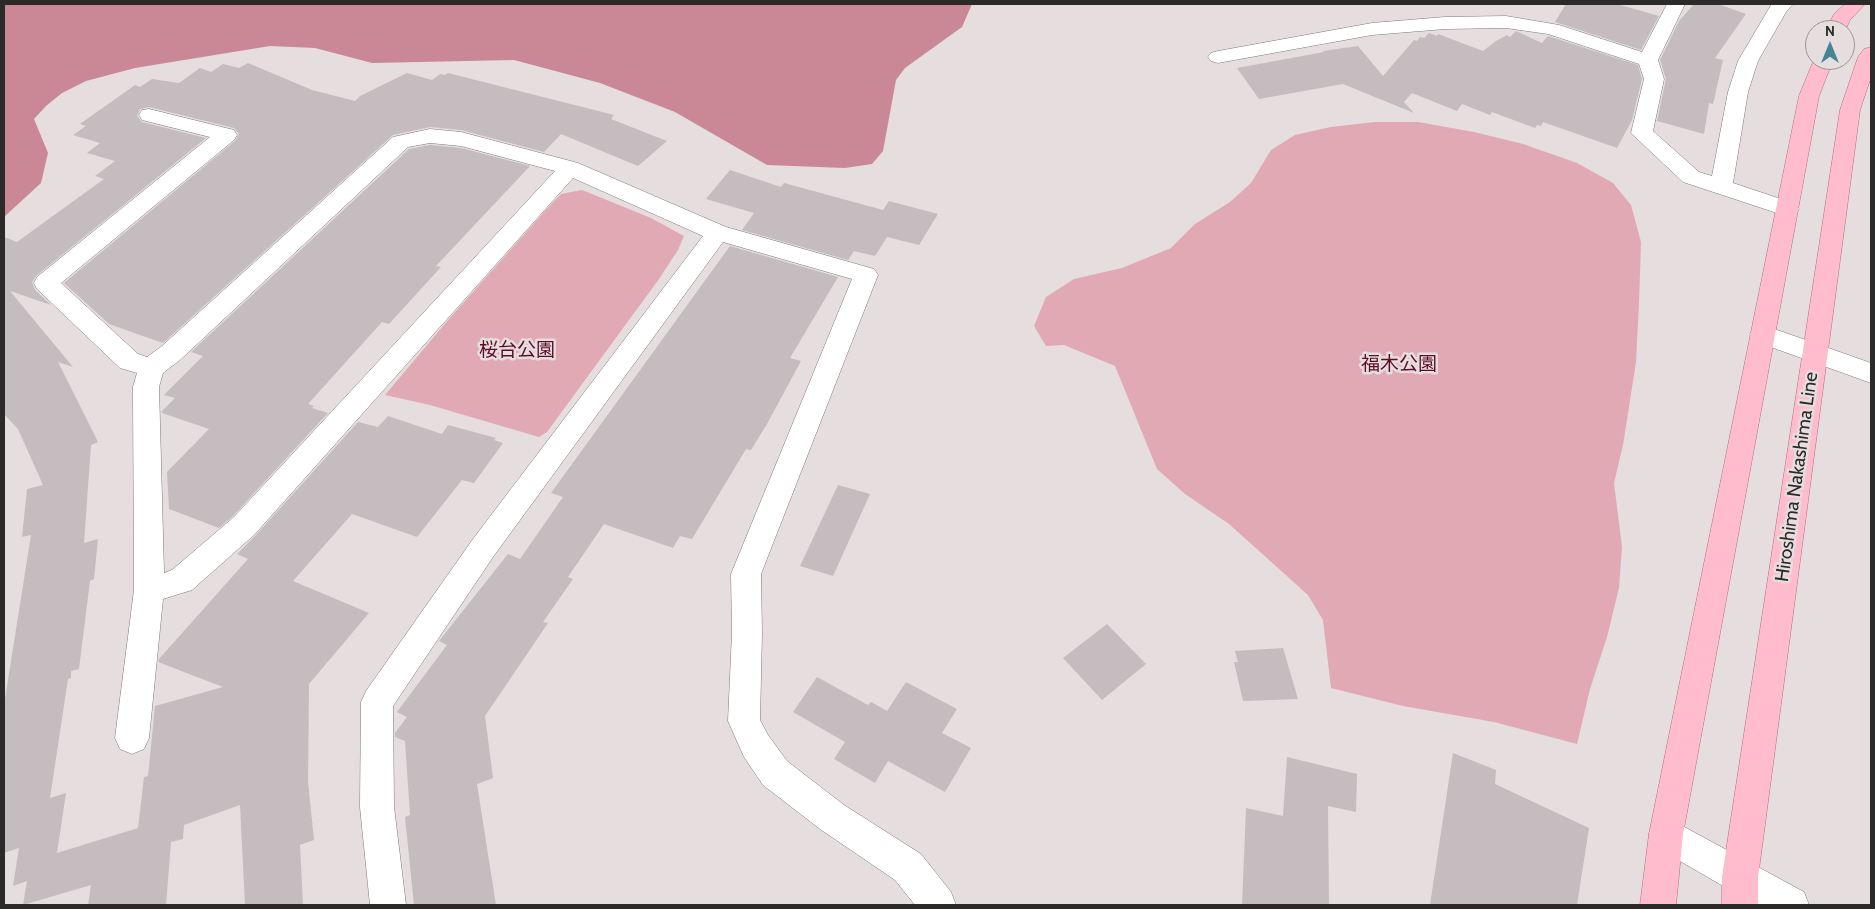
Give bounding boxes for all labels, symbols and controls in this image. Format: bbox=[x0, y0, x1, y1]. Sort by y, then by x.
north arrow bbox=[1805, 20, 1855, 70]
text: N bbox=[1825, 22, 1835, 40]
park label: 桜台公園 bbox=[479, 339, 555, 361]
park label: 福木公園 bbox=[1361, 353, 1437, 375]
street label: Hiroshima Nakashima Line bbox=[1771, 371, 1823, 583]

